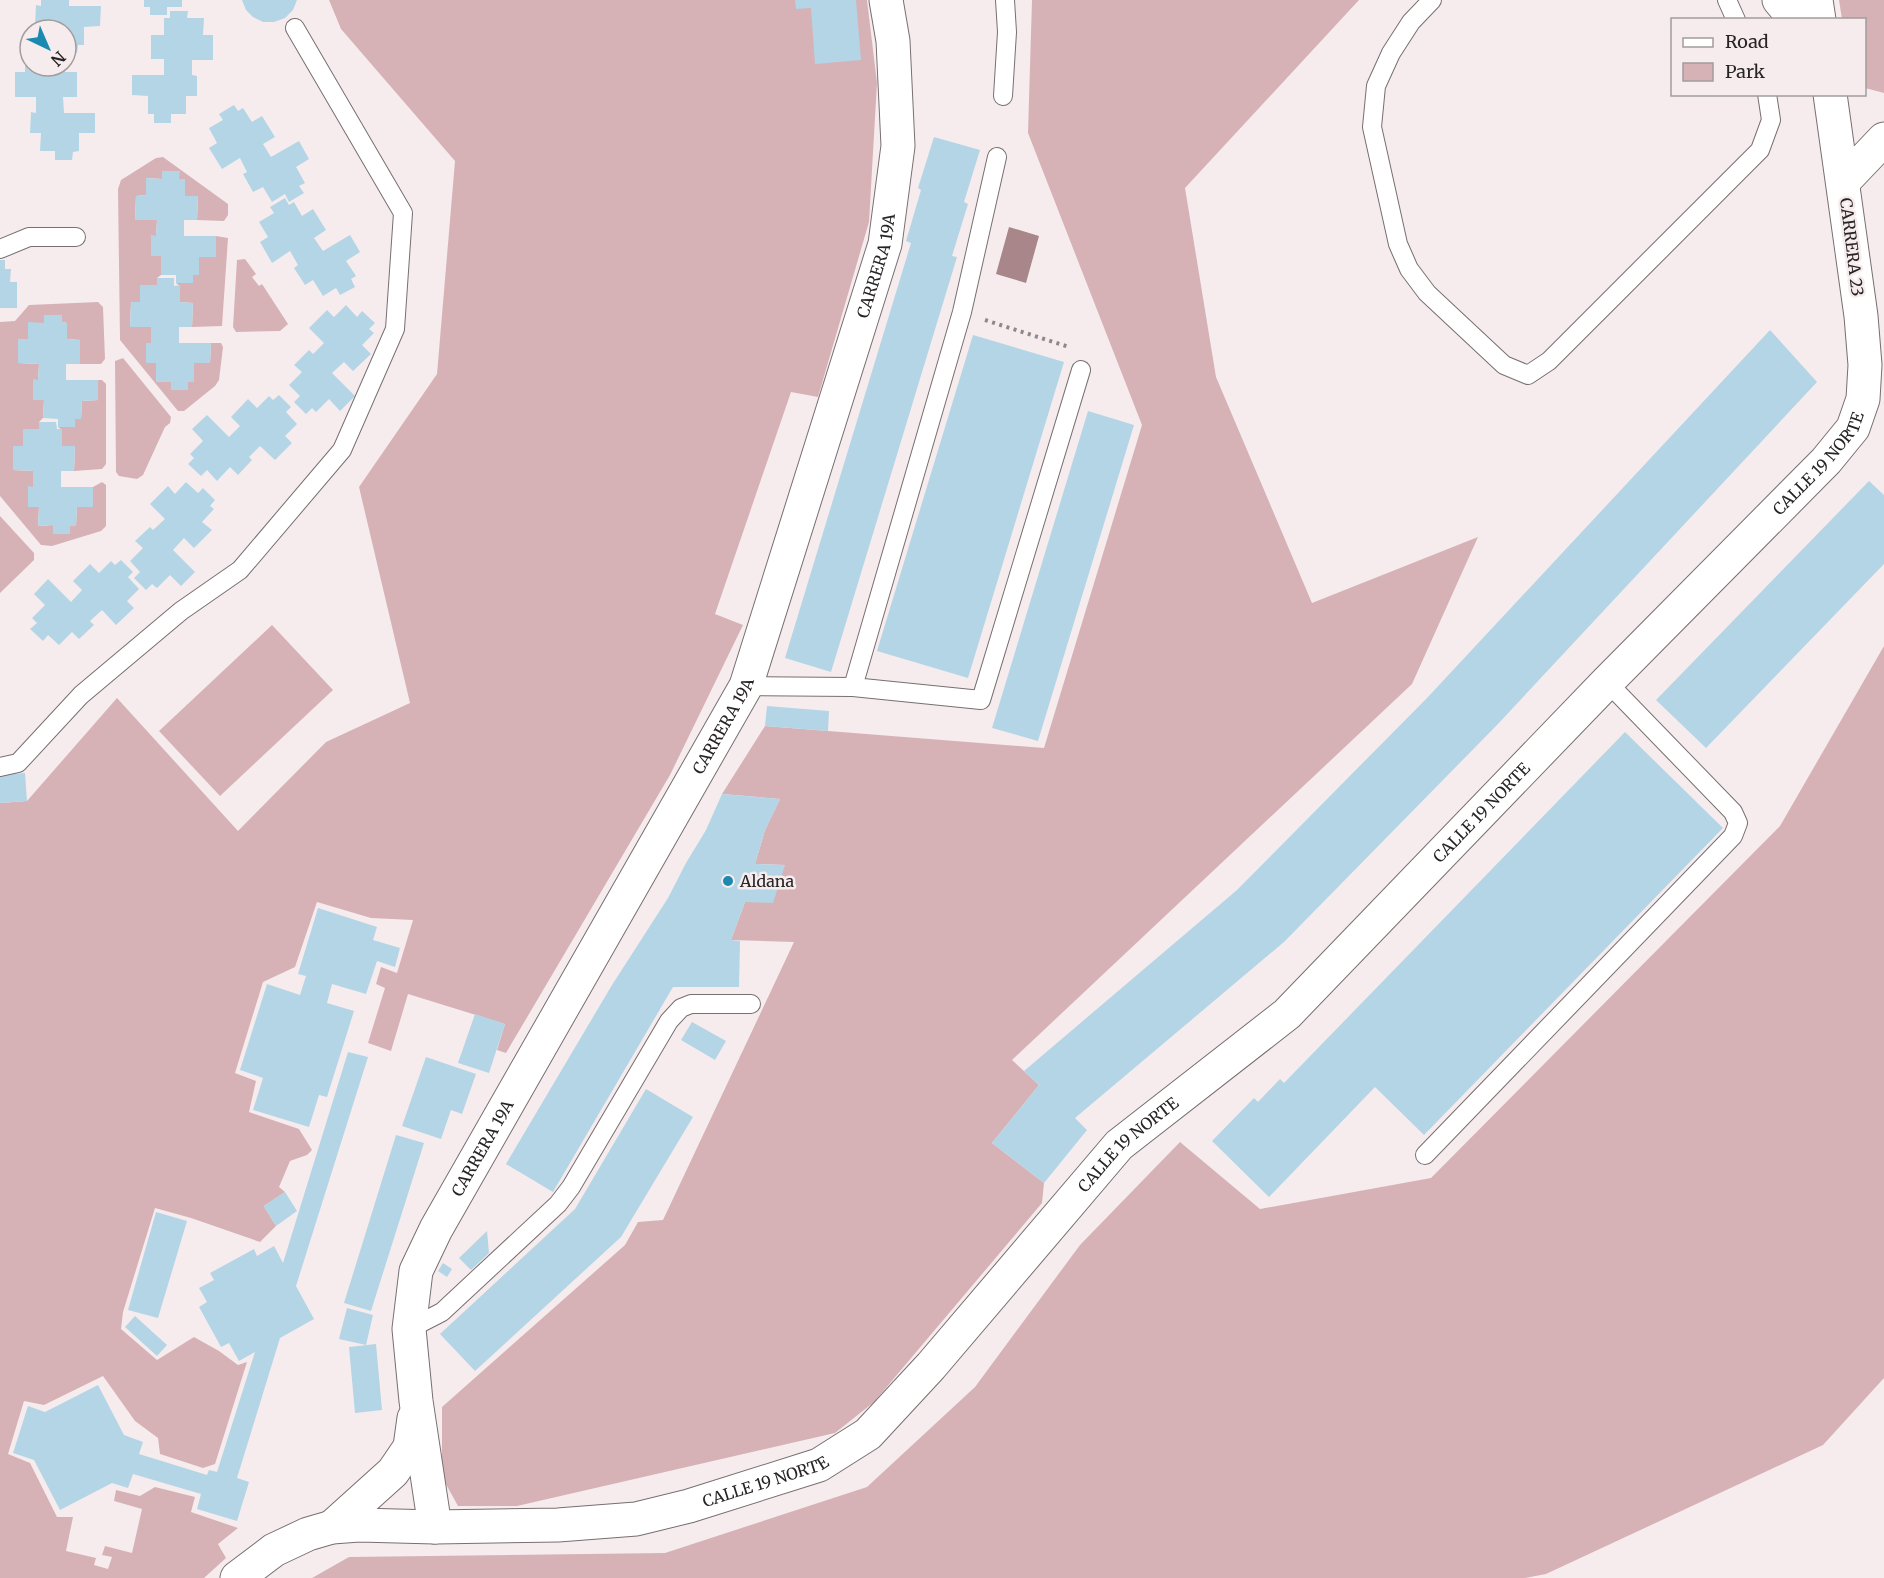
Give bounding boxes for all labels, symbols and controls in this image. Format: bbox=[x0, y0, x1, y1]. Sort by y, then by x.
north arrow bbox=[18, 18, 78, 78]
legend bbox=[1671, 18, 1866, 96]
text: Road bbox=[1725, 30, 1769, 53]
text: N bbox=[47, 47, 70, 71]
text: Park bbox=[1725, 60, 1766, 83]
street label: CARRERA 23 bbox=[1836, 197, 1868, 297]
street label: CARRERA 19A bbox=[852, 212, 899, 321]
street label: CALLE 19 NORTE bbox=[1768, 408, 1868, 519]
street label: CARRERA 19A bbox=[688, 675, 758, 778]
street label: CALLE 19 NORTE bbox=[1429, 758, 1535, 867]
place label: Aldana bbox=[739, 871, 794, 891]
marker: Aldana bbox=[721, 874, 735, 888]
street label: CALLE 19 NORTE bbox=[1073, 1092, 1183, 1196]
street label: CARRERA 19A bbox=[447, 1096, 518, 1200]
street label: CALLE 19 NORTE bbox=[700, 1451, 833, 1511]

